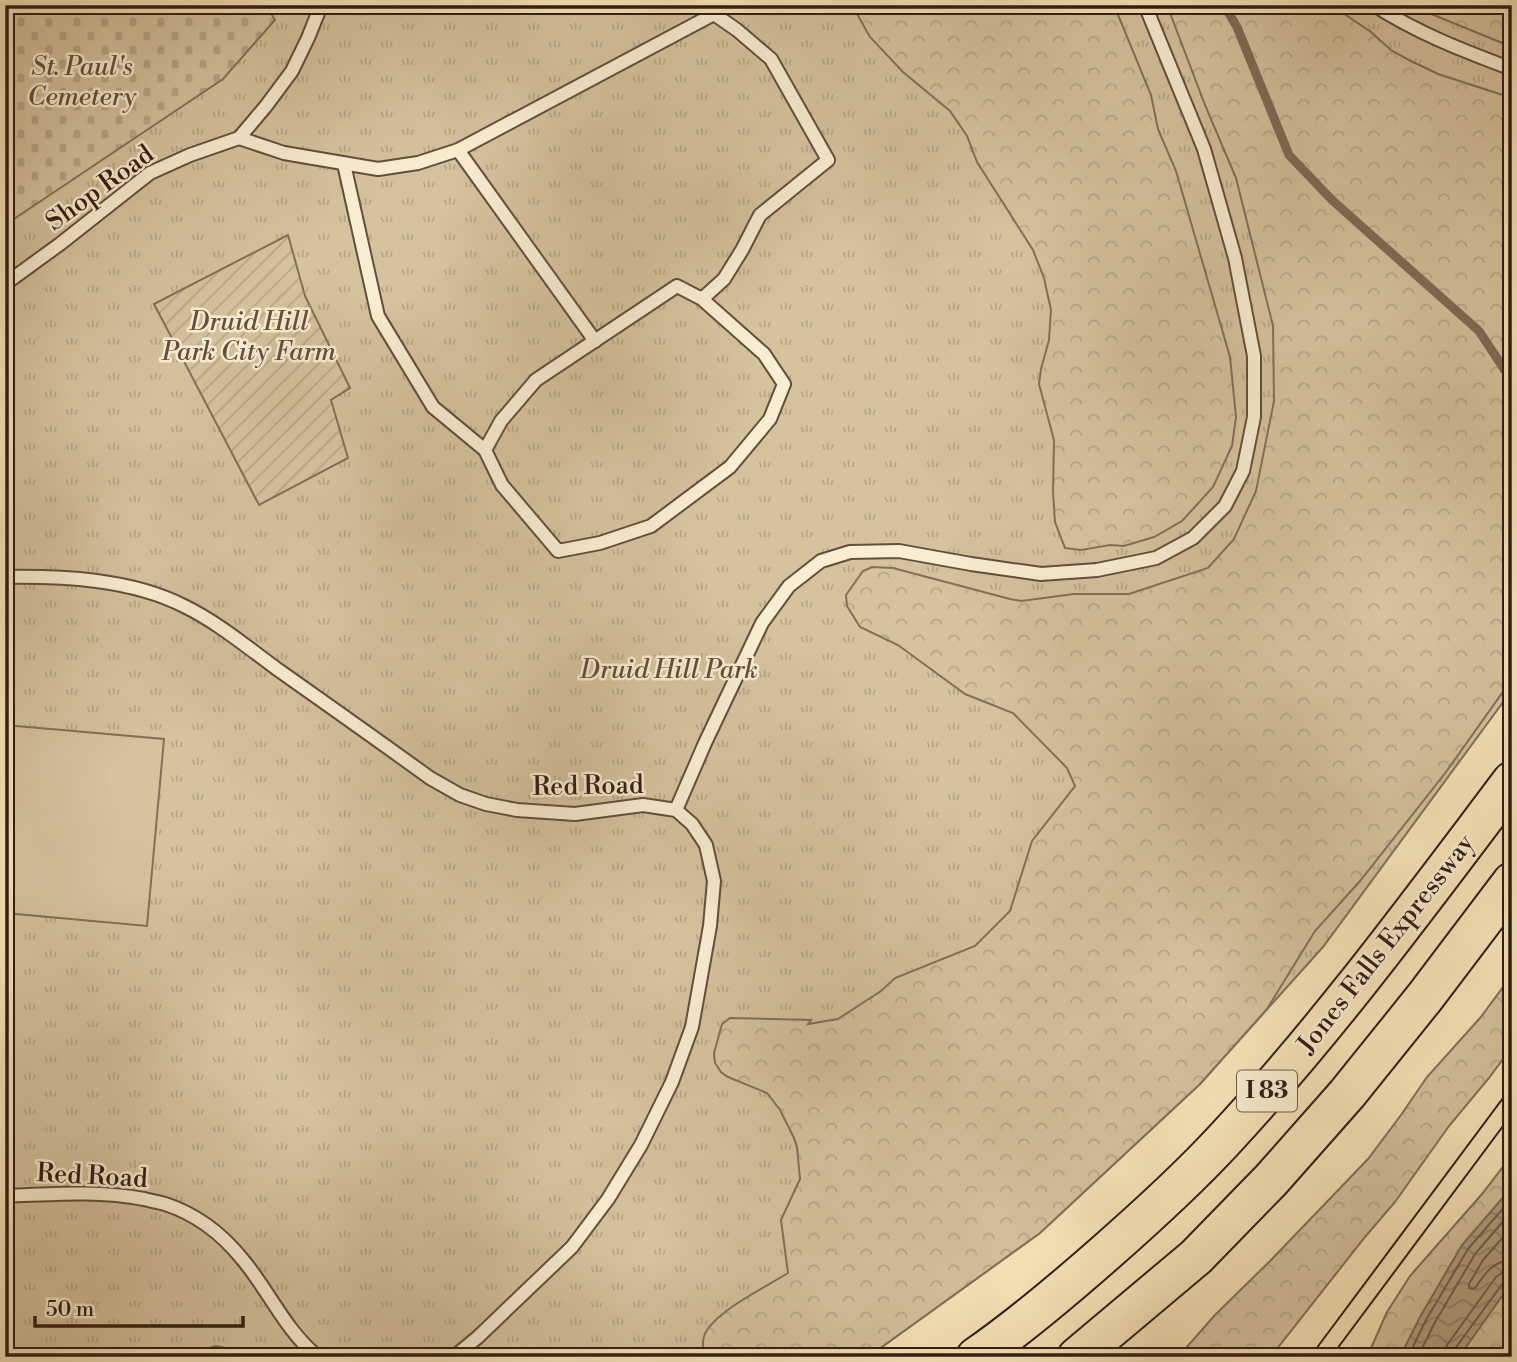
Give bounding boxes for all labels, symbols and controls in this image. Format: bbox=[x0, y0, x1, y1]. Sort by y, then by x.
park label: St. Paul's Cemetery bbox=[28, 51, 137, 113]
street label: Shop Road bbox=[40, 138, 160, 238]
park label: Druid Hill Park City Farm bbox=[161, 306, 337, 368]
park label: Druid Hill Park bbox=[579, 654, 758, 686]
street label: Red Road bbox=[532, 769, 644, 803]
street label: Jones Falls Expressway bbox=[1290, 828, 1482, 1061]
road number: I 83 bbox=[1237, 1070, 1297, 1112]
street label: Red Road bbox=[36, 1157, 149, 1195]
scale bar bbox=[35, 1285, 243, 1329]
text: 50 m bbox=[46, 1297, 94, 1323]

